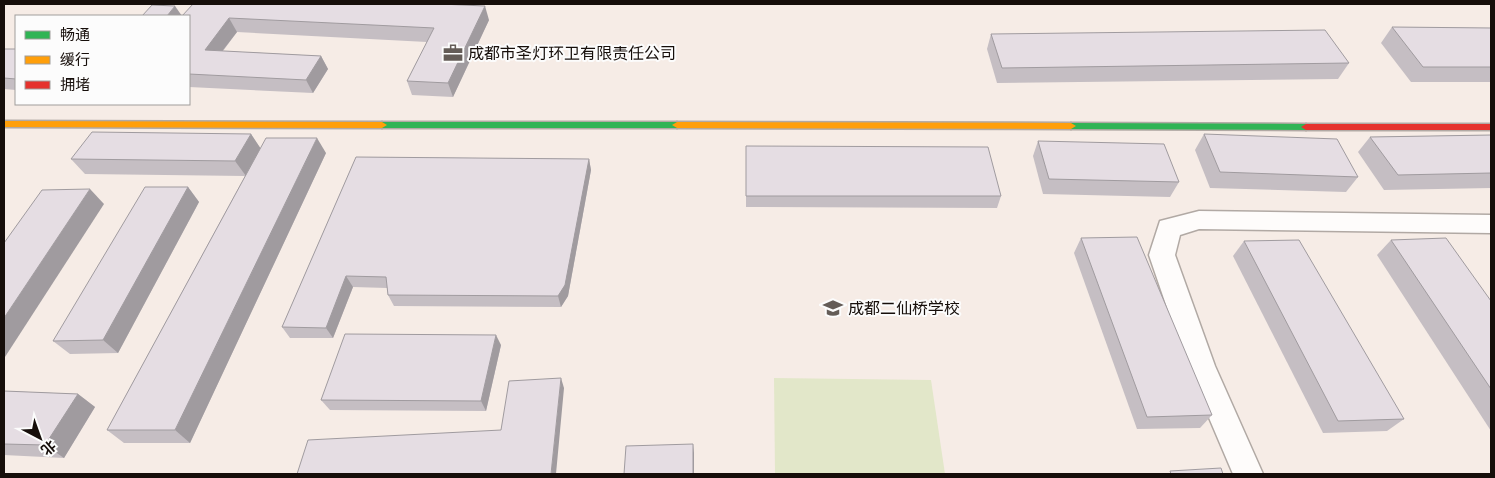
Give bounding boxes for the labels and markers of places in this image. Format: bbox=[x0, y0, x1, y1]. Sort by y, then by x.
office icon: 成都市圣灯环卫有限责任公司 bbox=[442, 42, 464, 64]
place label: 成都市圣灯环卫有限责任公司 bbox=[468, 43, 676, 62]
school or university icon: 成都二仙桥学校 bbox=[822, 297, 844, 319]
place label: 成都二仙桥学校 bbox=[848, 298, 960, 317]

